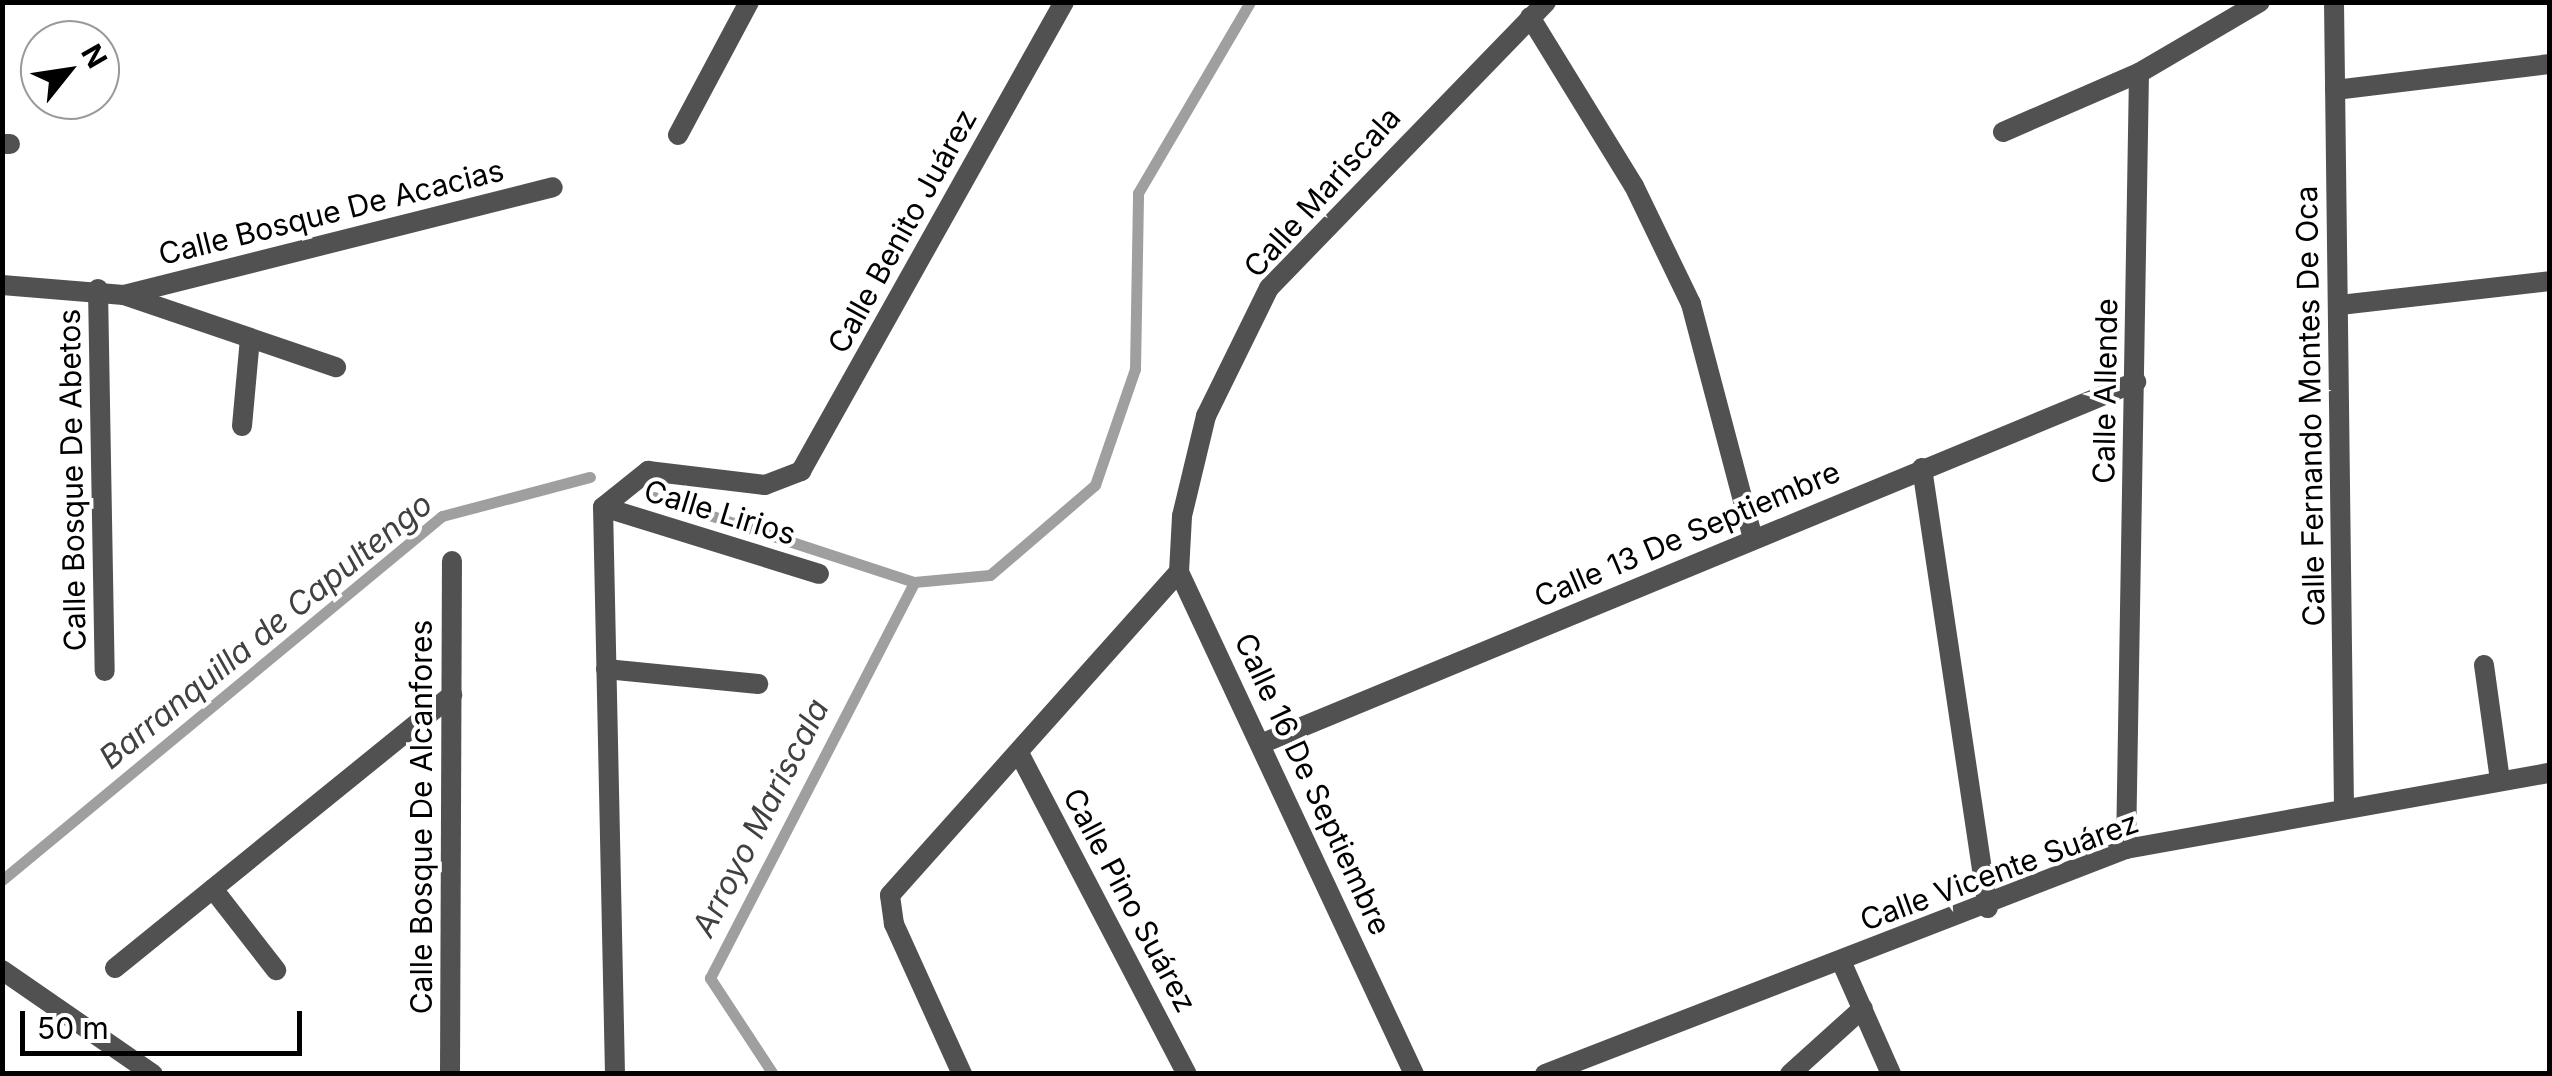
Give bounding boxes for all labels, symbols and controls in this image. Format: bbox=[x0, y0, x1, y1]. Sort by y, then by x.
north arrow bbox=[20, 20, 120, 120]
text: N bbox=[74, 38, 114, 74]
street label: Calle Mariscala bbox=[1236, 100, 1408, 284]
street label: Calle Benito Juárez bbox=[820, 103, 984, 359]
street label: Calle Bosque De Acacias bbox=[155, 152, 507, 272]
street label: Calle Fernando Montes De Oca bbox=[2288, 185, 2332, 627]
street label: Calle Allende bbox=[2085, 298, 2125, 484]
street label: Calle Bosque De Abetos bbox=[51, 309, 93, 651]
street label: Calle 13 De Septiembre bbox=[1529, 453, 1845, 615]
street label: Calle Lirios bbox=[640, 472, 800, 552]
water label: Barranquilla de Capultengo bbox=[92, 485, 440, 777]
street label: Calle Bosque De Alcanfores bbox=[403, 620, 439, 1014]
street label: Calle 16 De Septiembre bbox=[1227, 627, 1399, 941]
water label: Arroyo Mariscala bbox=[685, 693, 837, 943]
street label: Calle Pino Suárez bbox=[1056, 782, 1204, 1018]
street label: Calle Vicente Suárez bbox=[1855, 804, 2143, 938]
scale bar bbox=[25, 991, 308, 1053]
text: 50 m bbox=[37, 1010, 109, 1046]

